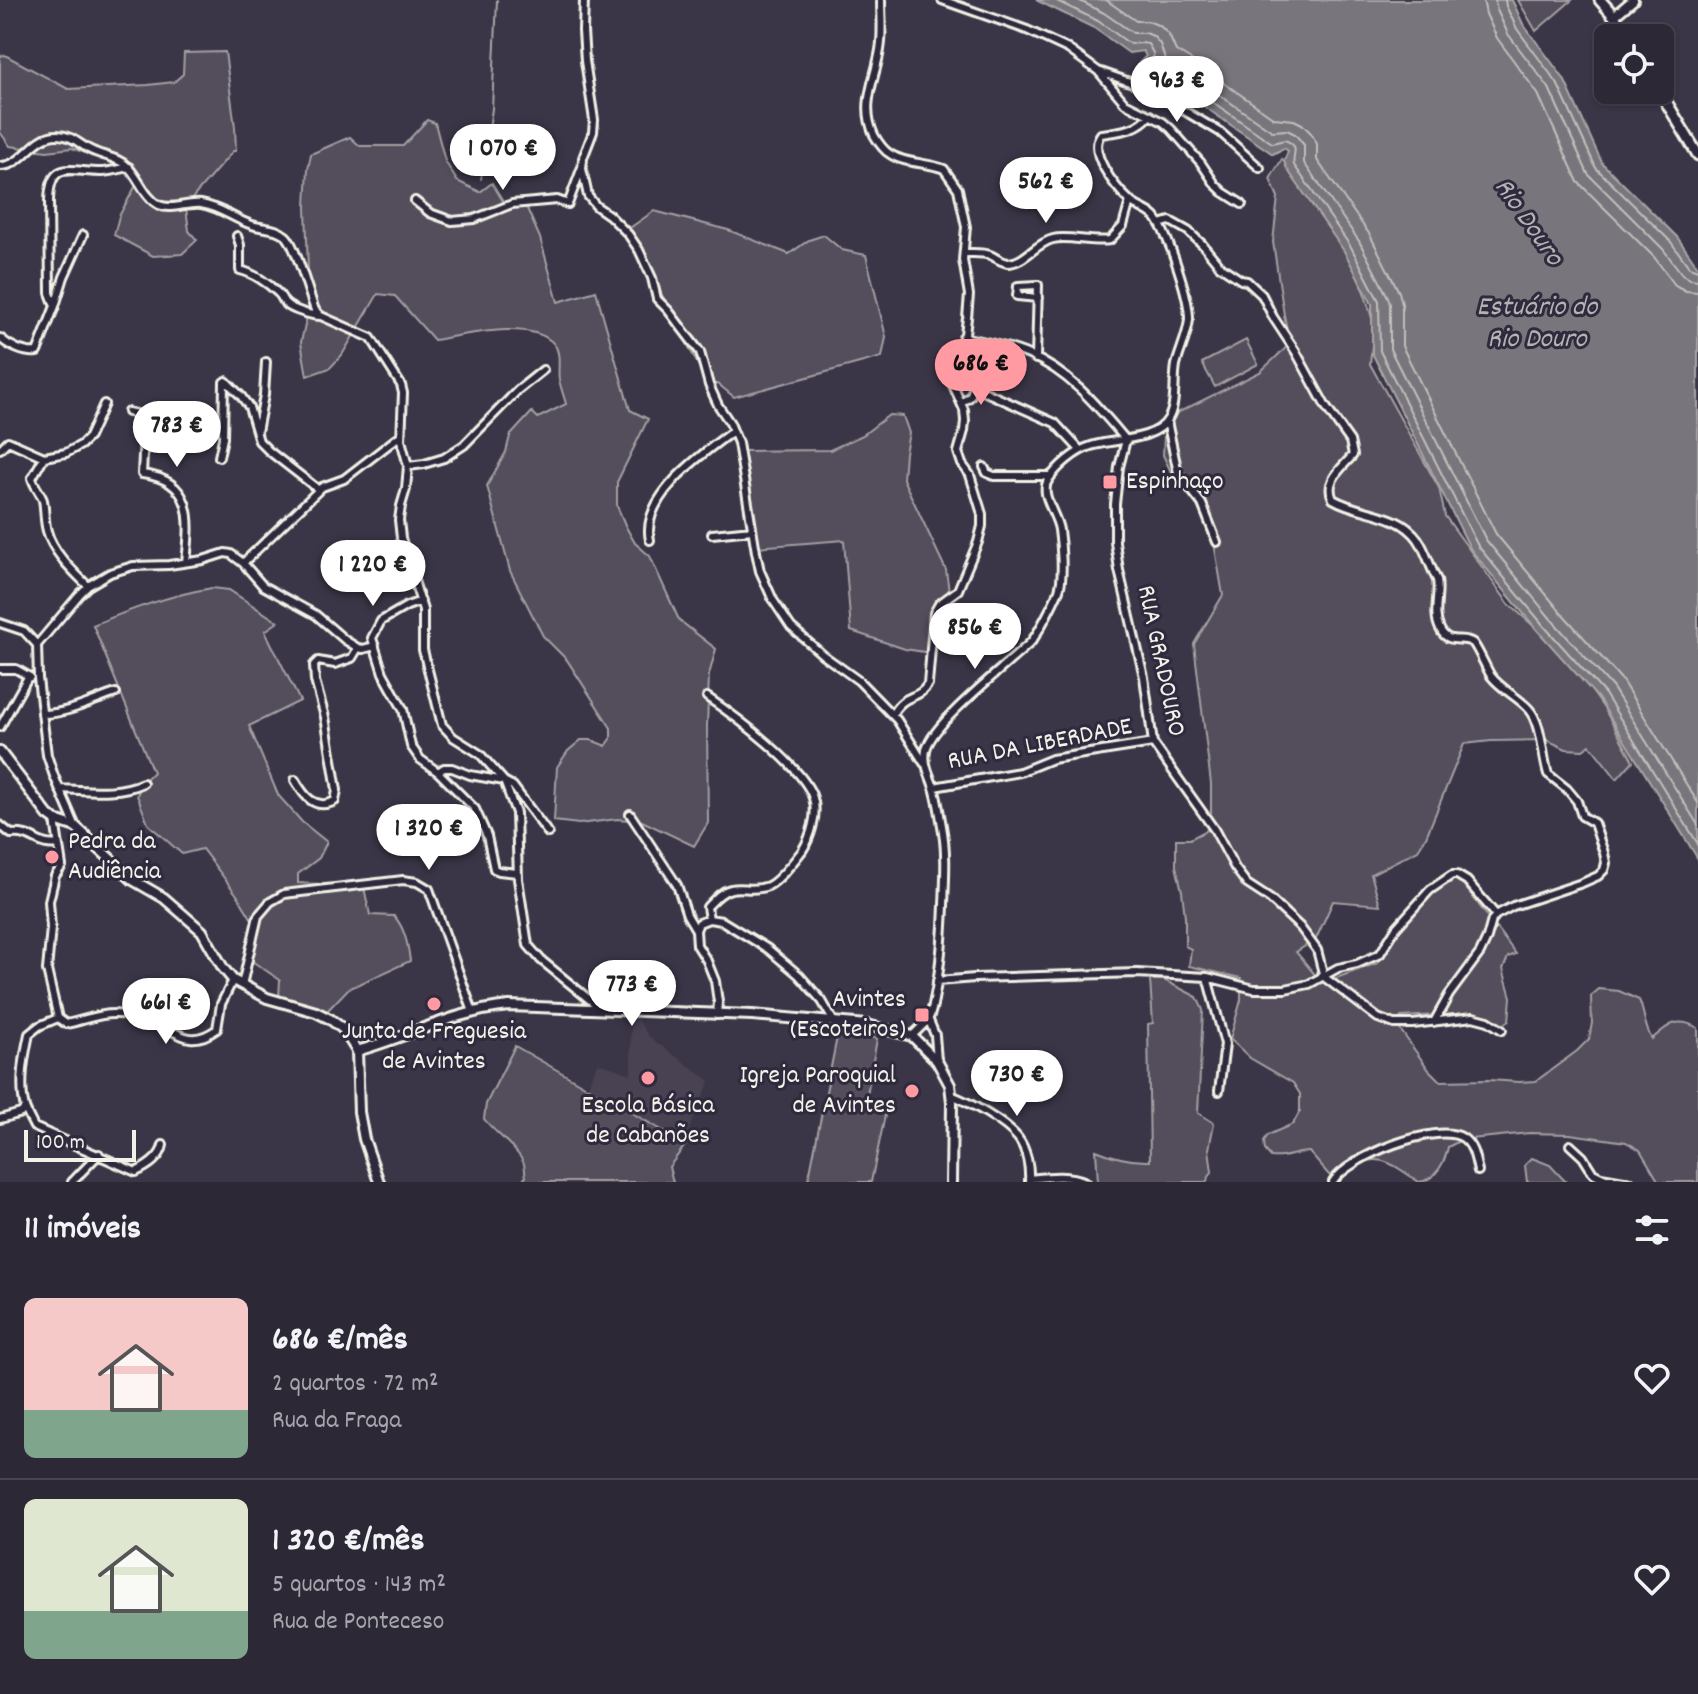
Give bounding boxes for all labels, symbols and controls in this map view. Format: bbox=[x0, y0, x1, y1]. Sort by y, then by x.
map controls bbox=[1594, 24, 1674, 104]
button: locate bbox=[1594, 24, 1674, 104]
pin: 963 € bbox=[1121, 56, 1233, 124]
text: 963 € bbox=[1149, 63, 1205, 100]
pin: 1 070 € bbox=[429, 124, 577, 192]
text: 1 070 € bbox=[468, 131, 538, 168]
pin: 562 € bbox=[990, 157, 1102, 225]
text: 562 € bbox=[1018, 164, 1074, 201]
water label: Rio Douro bbox=[1482, 171, 1573, 276]
water label: Estuário do Rio Douro bbox=[1477, 289, 1599, 361]
pin: 686 € bbox=[925, 339, 1037, 407]
text: 686 € bbox=[953, 346, 1009, 383]
pin: 783 € bbox=[121, 401, 233, 469]
text: 783 € bbox=[151, 408, 203, 445]
place label: Espinhaço bbox=[1126, 464, 1224, 501]
marker: Espinhaço bbox=[1101, 473, 1119, 491]
pin: 1 220 € bbox=[299, 540, 447, 608]
text: 1 220 € bbox=[338, 547, 408, 584]
street label: RUA GRADOURO bbox=[1126, 582, 1194, 740]
pin: 856 € bbox=[919, 603, 1031, 671]
text: 856 € bbox=[947, 610, 1003, 647]
street label: RUA DA LIBERDADE bbox=[945, 709, 1136, 781]
pin: 1 320 € bbox=[355, 804, 503, 872]
text: 1 320 € bbox=[394, 811, 464, 848]
place label: Pedra da Audiência bbox=[68, 824, 162, 891]
marker: Pedra da Audiência bbox=[43, 848, 61, 866]
pin: 773 € bbox=[576, 960, 688, 1028]
text: 773 € bbox=[606, 967, 658, 1004]
pin: 661 € bbox=[110, 978, 222, 1046]
place label: Avintes (Escoteiros) bbox=[790, 982, 906, 1049]
text: 661 € bbox=[140, 985, 192, 1022]
marker: Junta de Freguesia de Avintes bbox=[425, 995, 443, 1013]
marker: Avintes (Escoteiros) bbox=[913, 1006, 931, 1024]
place label: Junta de Freguesia de Avintes bbox=[342, 1014, 527, 1081]
pin: 730 € bbox=[961, 1050, 1073, 1118]
text: 730 € bbox=[989, 1057, 1045, 1094]
place label: Igreja Paroquial de Avintes bbox=[739, 1058, 896, 1125]
marker: Escola Básica de Cabanões bbox=[639, 1069, 657, 1087]
marker: Igreja Paroquial de Avintes bbox=[903, 1082, 921, 1100]
place label: Escola Básica de Cabanões bbox=[582, 1088, 715, 1155]
scale bar bbox=[24, 1126, 136, 1162]
text: 100 m bbox=[36, 1128, 85, 1159]
text: 11 imóveis bbox=[24, 1206, 141, 1255]
icon: filters bbox=[1630, 1208, 1674, 1252]
text: 686 €/mês bbox=[272, 1317, 408, 1366]
icon: home bbox=[88, 1330, 184, 1426]
icon: heart bbox=[1630, 1356, 1674, 1400]
text: 2 quartos · 72 m² bbox=[272, 1366, 439, 1403]
text: Rua da Fraga bbox=[272, 1403, 401, 1440]
text: 1 320 €/mês bbox=[272, 1518, 425, 1567]
icon: home bbox=[88, 1531, 184, 1627]
icon: heart bbox=[1630, 1557, 1674, 1601]
text: 5 quartos · 143 m² bbox=[272, 1567, 446, 1604]
text: Rua de Ponteceso bbox=[272, 1604, 444, 1641]

